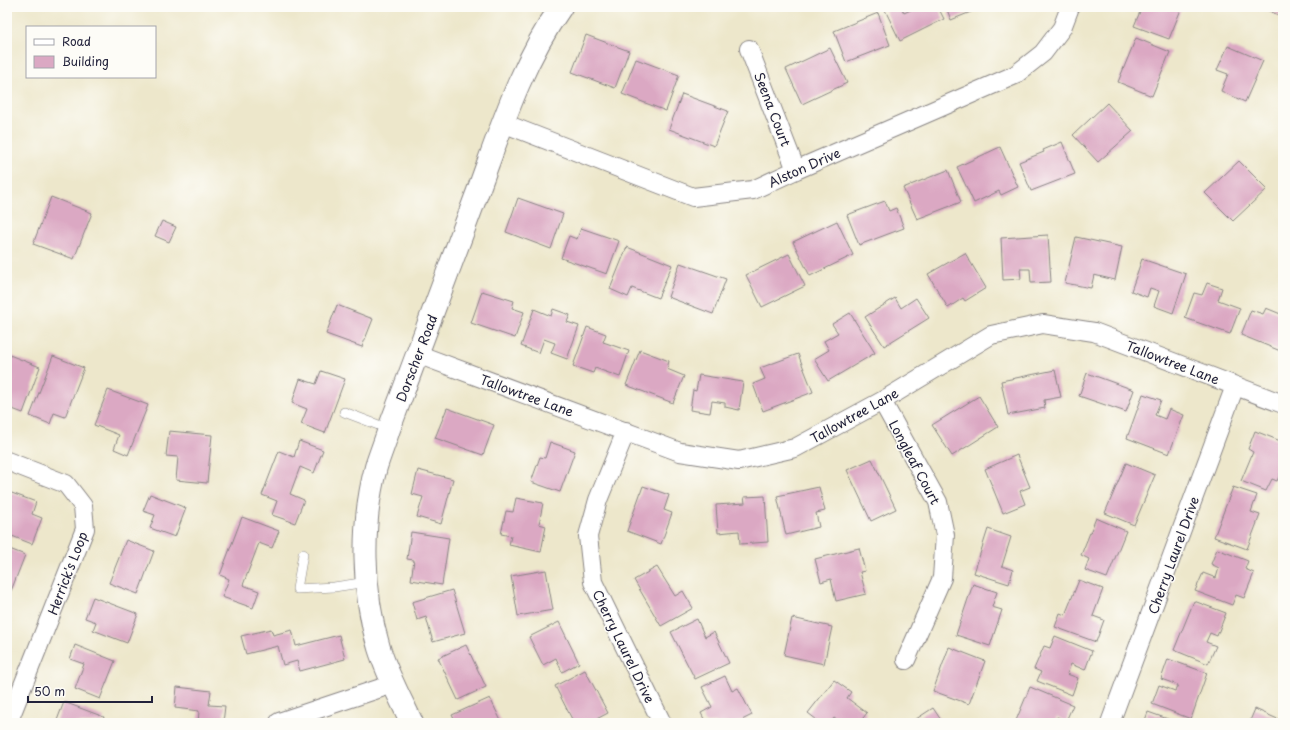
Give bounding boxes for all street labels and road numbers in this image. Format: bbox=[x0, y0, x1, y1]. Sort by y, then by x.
street label: Seena Court bbox=[750, 69, 796, 149]
street label: Alston Drive bbox=[765, 143, 843, 191]
street label: Dorscher Road bbox=[391, 312, 441, 404]
street label: Tallowtree Lane bbox=[1124, 336, 1222, 388]
street label: Tallowtree Lane bbox=[478, 369, 576, 421]
street label: Tallowtree Lane bbox=[806, 383, 902, 447]
street label: Longleaf Court bbox=[885, 416, 945, 508]
street label: Cherry Laurel Drive bbox=[1143, 493, 1203, 616]
street label: Herrick's Loop bbox=[42, 528, 92, 617]
street label: Cherry Laurel Drive bbox=[588, 586, 660, 706]

